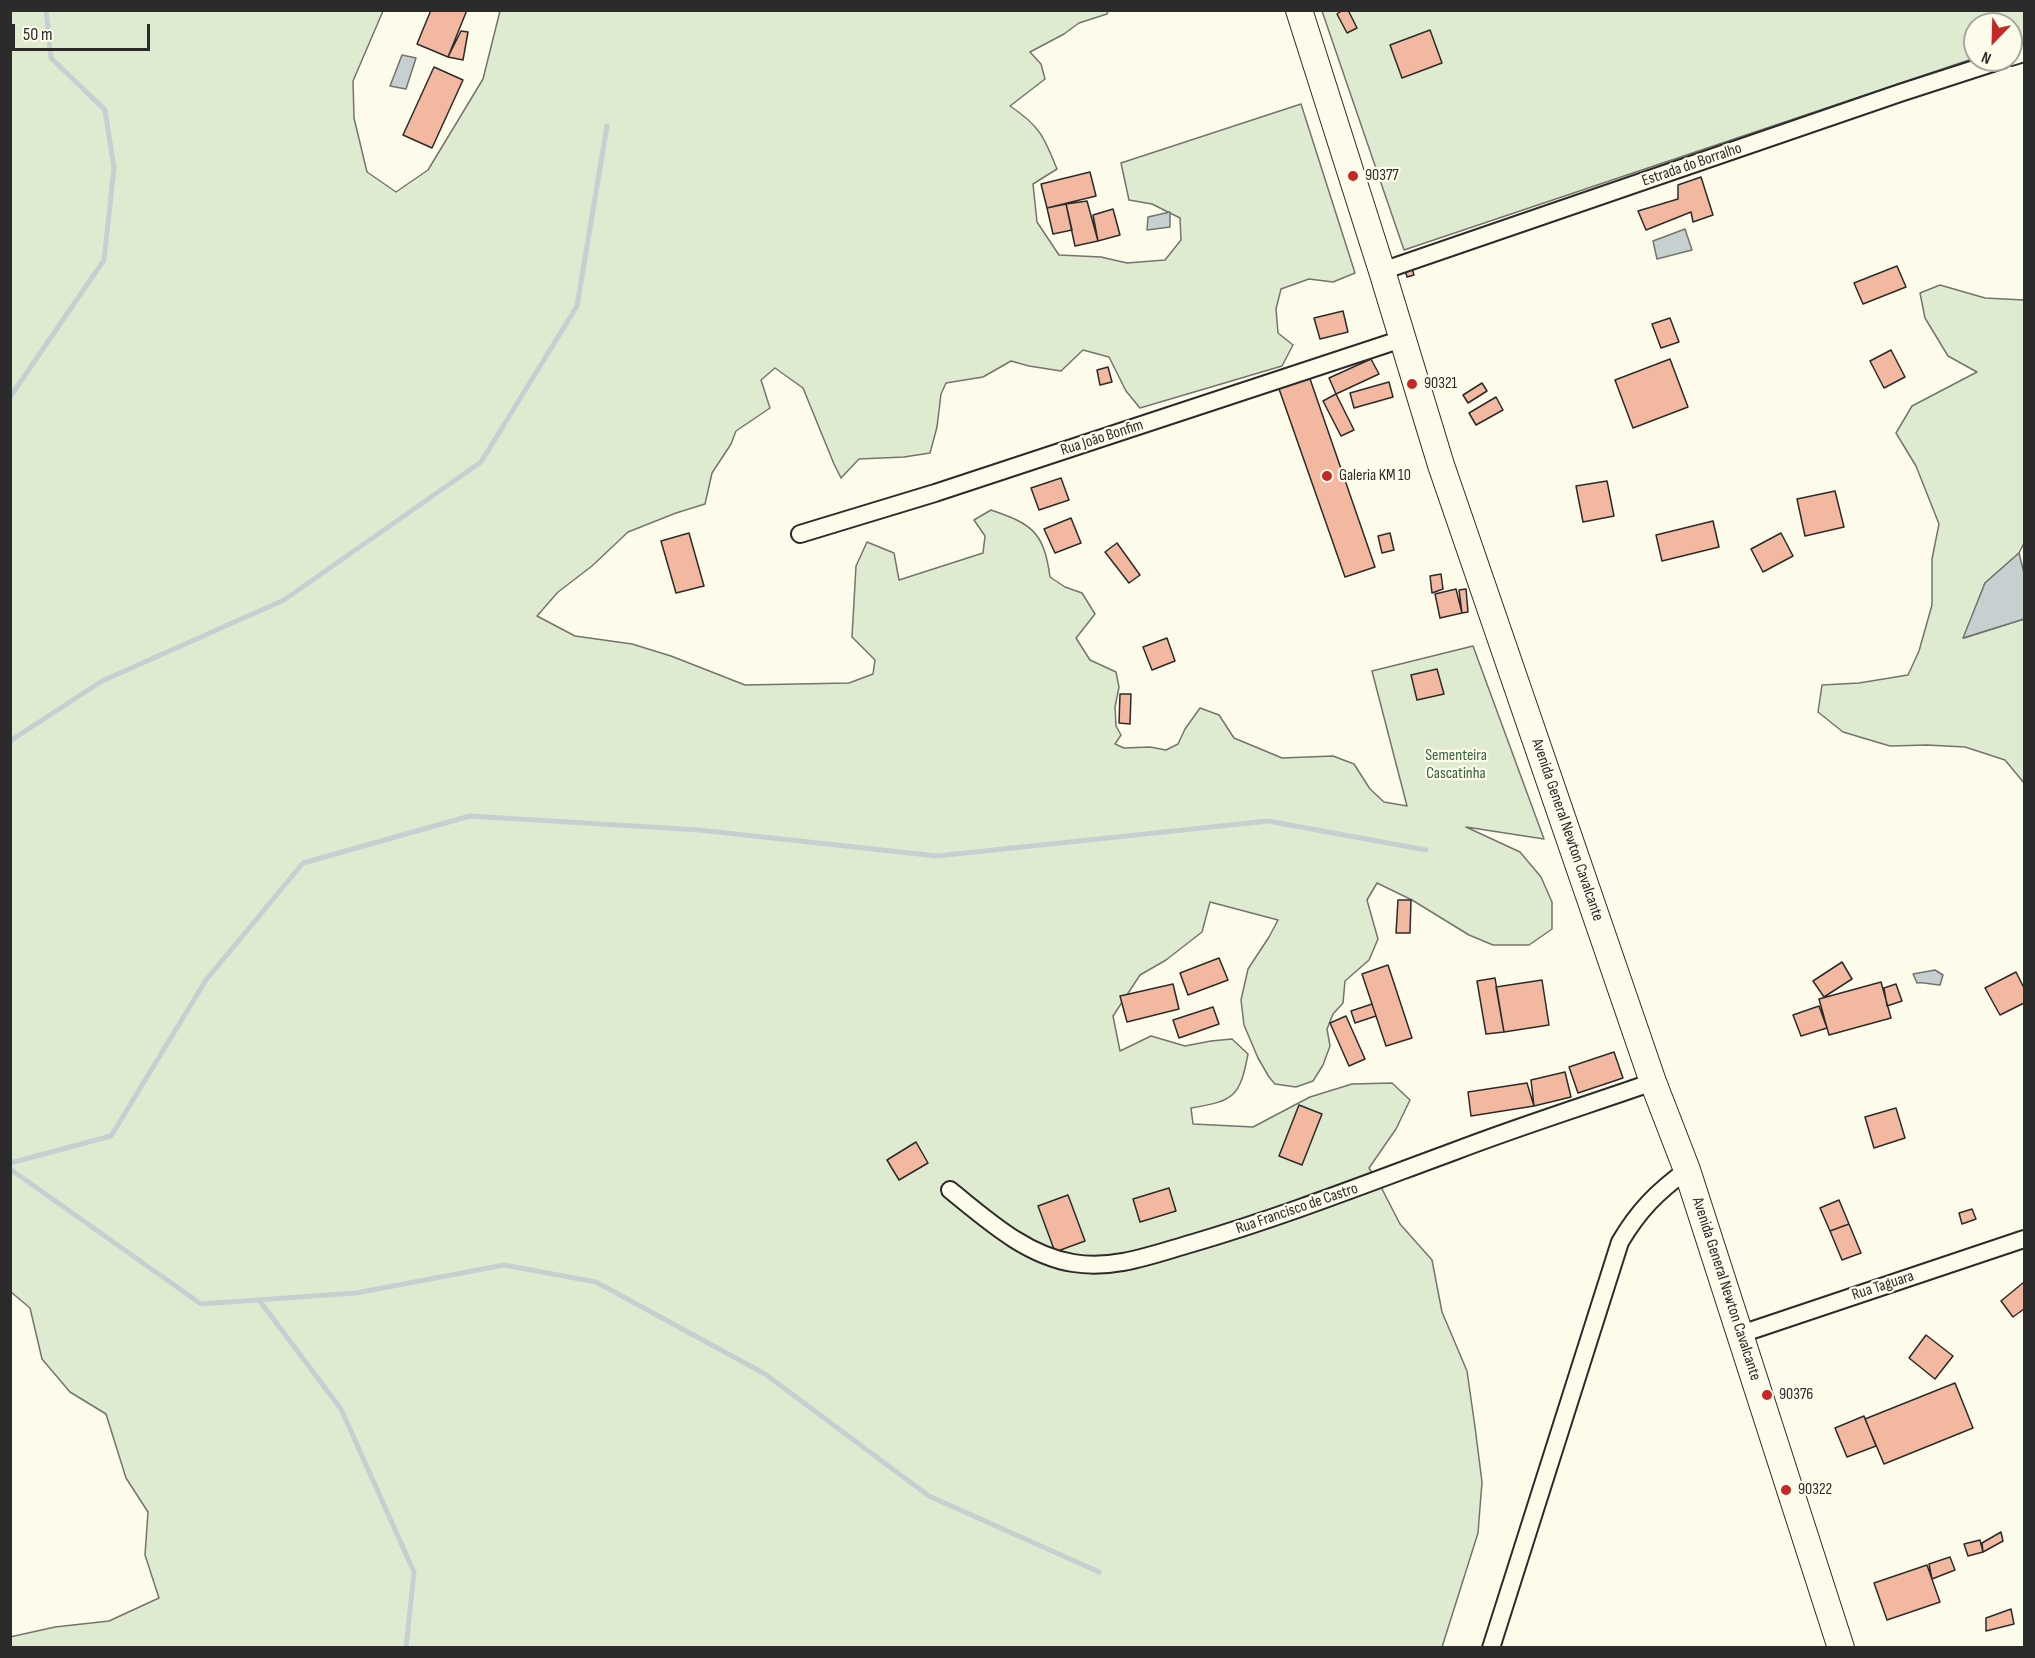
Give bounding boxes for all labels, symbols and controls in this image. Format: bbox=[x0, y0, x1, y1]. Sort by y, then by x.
scale bar bbox=[15, 12, 153, 50]
north arrow bbox=[1963, 12, 2023, 72]
text: 50 m bbox=[23, 24, 53, 45]
text: N bbox=[1979, 47, 1994, 68]
street label: Estrada do Borralho bbox=[1640, 139, 1744, 191]
place label: 90377 bbox=[1365, 166, 1399, 186]
marker: 90377 bbox=[1346, 169, 1360, 183]
place label: 90321 bbox=[1424, 374, 1457, 394]
marker: 90321 bbox=[1405, 377, 1419, 391]
street label: Rua João Bonfim bbox=[1058, 416, 1146, 460]
place label: Galeria KM 10 bbox=[1339, 466, 1411, 486]
marker: Galeria KM 10 bbox=[1320, 469, 1334, 483]
street label: Avenida General Newton Cavalcante bbox=[1527, 736, 1607, 924]
park label: Sementeira Cascatinha bbox=[1425, 746, 1487, 784]
street label: Rua Francisco de Castro bbox=[1233, 1179, 1361, 1239]
street label: Avenida General Newton Cavalcante bbox=[1687, 1195, 1765, 1383]
street label: Rua Taguara bbox=[1850, 1267, 1916, 1305]
place label: 90376 bbox=[1779, 1385, 1813, 1405]
marker: 90376 bbox=[1760, 1388, 1774, 1402]
place label: 90322 bbox=[1798, 1480, 1832, 1500]
marker: 90322 bbox=[1779, 1483, 1793, 1497]

